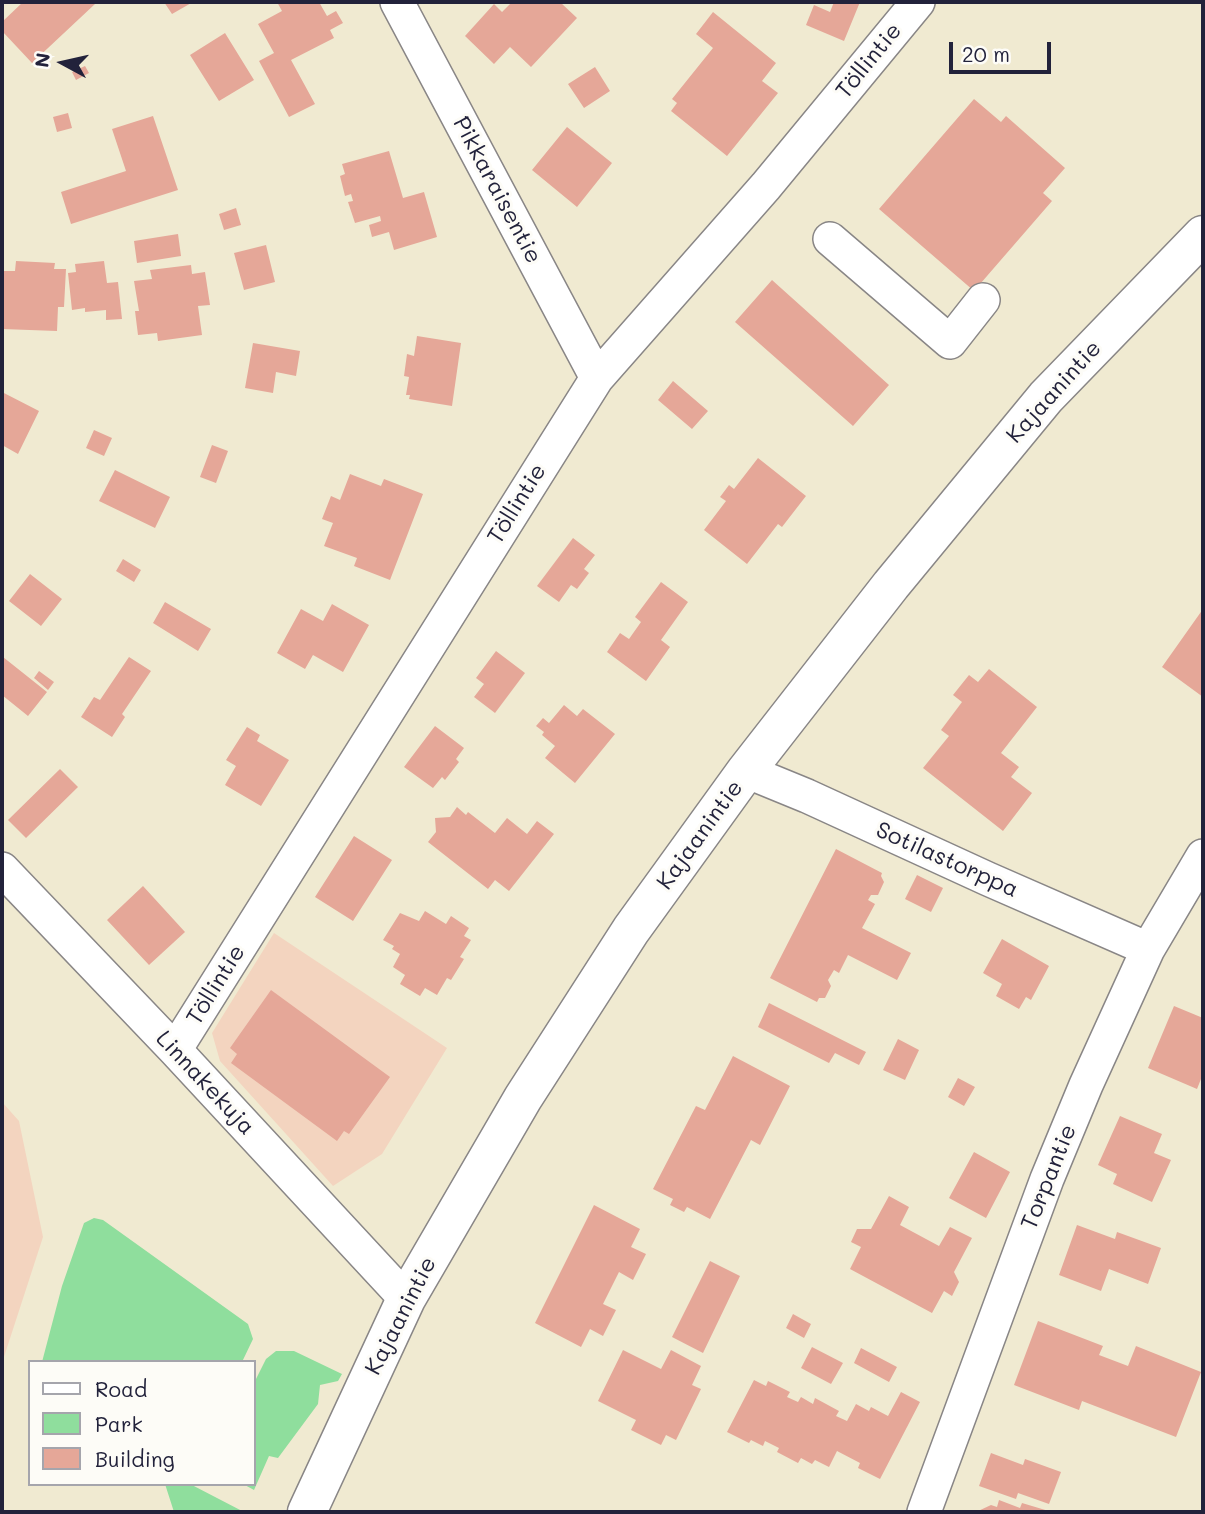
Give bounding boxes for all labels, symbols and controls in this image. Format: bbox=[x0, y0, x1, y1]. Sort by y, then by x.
street label: Töllintie bbox=[830, 18, 908, 104]
north arrow bbox=[28, 28, 98, 98]
scale bar bbox=[953, 28, 1054, 72]
text: 20 m bbox=[962, 40, 1010, 67]
text: N bbox=[28, 51, 55, 69]
street label: Pikkaraisentie bbox=[447, 112, 547, 268]
street label: Kajaanintie bbox=[1001, 335, 1107, 449]
street label: Töllintie bbox=[482, 459, 552, 549]
street label: Kajaanintie bbox=[651, 775, 749, 895]
street label: Sotilastorppa bbox=[871, 816, 1023, 904]
street label: Töllintie bbox=[181, 940, 251, 1030]
street label: Linnakekuja bbox=[150, 1025, 260, 1141]
street label: Torpantie bbox=[1015, 1121, 1083, 1233]
street label: Kajaanintie bbox=[360, 1252, 442, 1380]
legend bbox=[28, 1360, 256, 1486]
text: Road bbox=[95, 1375, 147, 1402]
text: Park bbox=[95, 1410, 143, 1437]
text: Building bbox=[95, 1445, 175, 1472]

